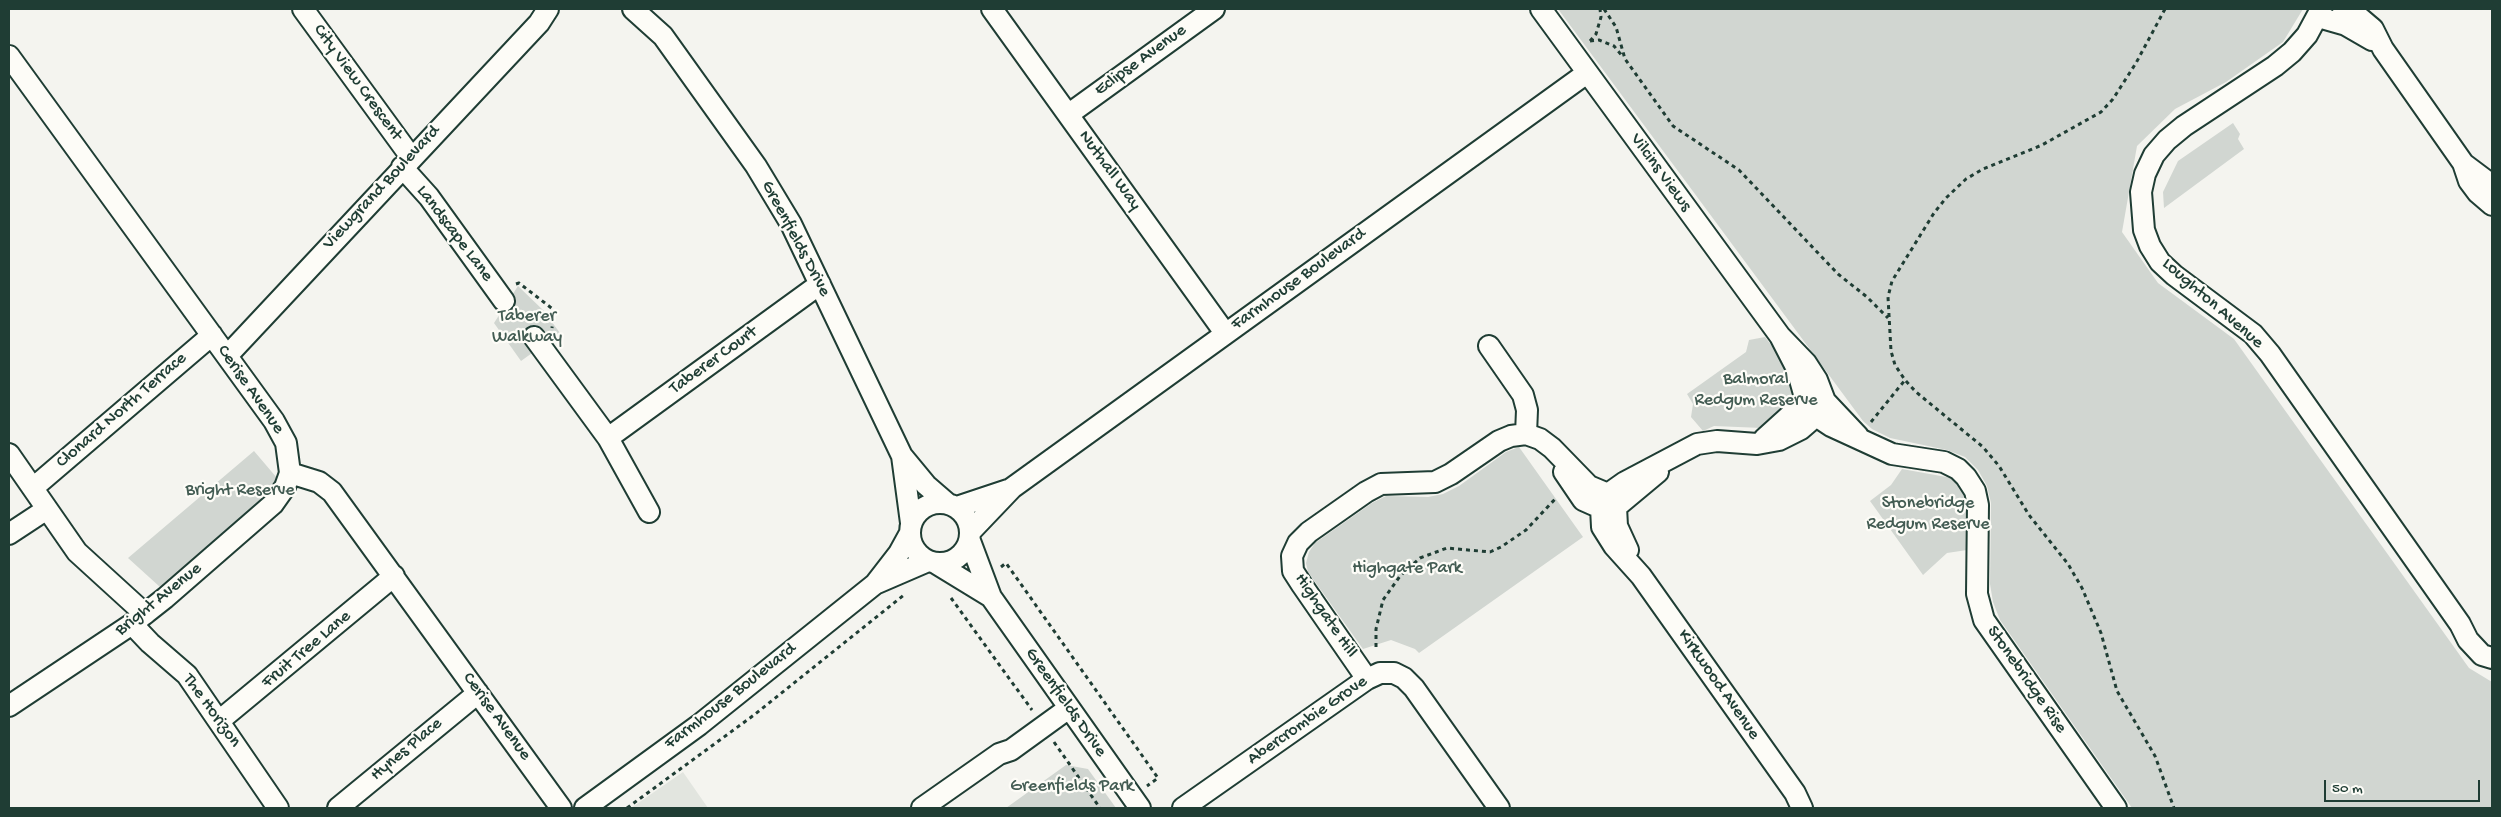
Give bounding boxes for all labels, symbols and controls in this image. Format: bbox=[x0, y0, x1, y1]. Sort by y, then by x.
street label: City View Crescent bbox=[307, 20, 407, 146]
street label: Eclipse Avenue bbox=[1091, 20, 1191, 102]
street label: Viewgrand Boulevard bbox=[319, 121, 445, 255]
street label: Nuthall Way bbox=[1073, 127, 1145, 215]
street label: Vilcins Views bbox=[1624, 130, 1696, 216]
street label: Greenfields Drive bbox=[755, 177, 835, 301]
street label: Landscape Lane bbox=[411, 181, 497, 287]
street label: Farmhouse Boulevard bbox=[1227, 224, 1371, 336]
street label: Loughton Avenue bbox=[2157, 254, 2267, 354]
park label: Taberer Walkway bbox=[492, 306, 562, 348]
street label: Taberer Court bbox=[666, 322, 762, 400]
street label: Cerise Avenue bbox=[211, 341, 289, 439]
street label: Clonard North Terrace bbox=[52, 348, 192, 474]
park label: Balmoral Redgum Reserve bbox=[1694, 369, 1818, 412]
park label: Bright Reserve bbox=[185, 480, 295, 502]
park label: Stonebridge Redgum Reserve bbox=[1866, 493, 1990, 536]
park label: Highgate Park bbox=[1352, 558, 1462, 580]
street label: Bright Avenue bbox=[111, 559, 207, 641]
street label: Highgate Hill bbox=[1289, 570, 1361, 662]
street label: Fruit Tree Lane bbox=[258, 606, 356, 694]
street label: Stonebridge Rise bbox=[1981, 622, 2071, 738]
street label: Kirkwood Avenue bbox=[1672, 626, 1764, 744]
street label: Farmhouse Boulevard bbox=[661, 639, 801, 755]
street label: Greenfields Drive bbox=[1019, 644, 1111, 762]
street label: Cerise Avenue bbox=[457, 669, 535, 765]
street label: The Horizon bbox=[177, 670, 245, 752]
street label: Abercrombie Grove bbox=[1244, 672, 1372, 770]
street label: Hynes Place bbox=[367, 714, 447, 786]
scale bar bbox=[2326, 770, 2482, 802]
park label: Greenfields Park bbox=[1010, 776, 1134, 798]
text: 50 m bbox=[2332, 780, 2363, 798]

